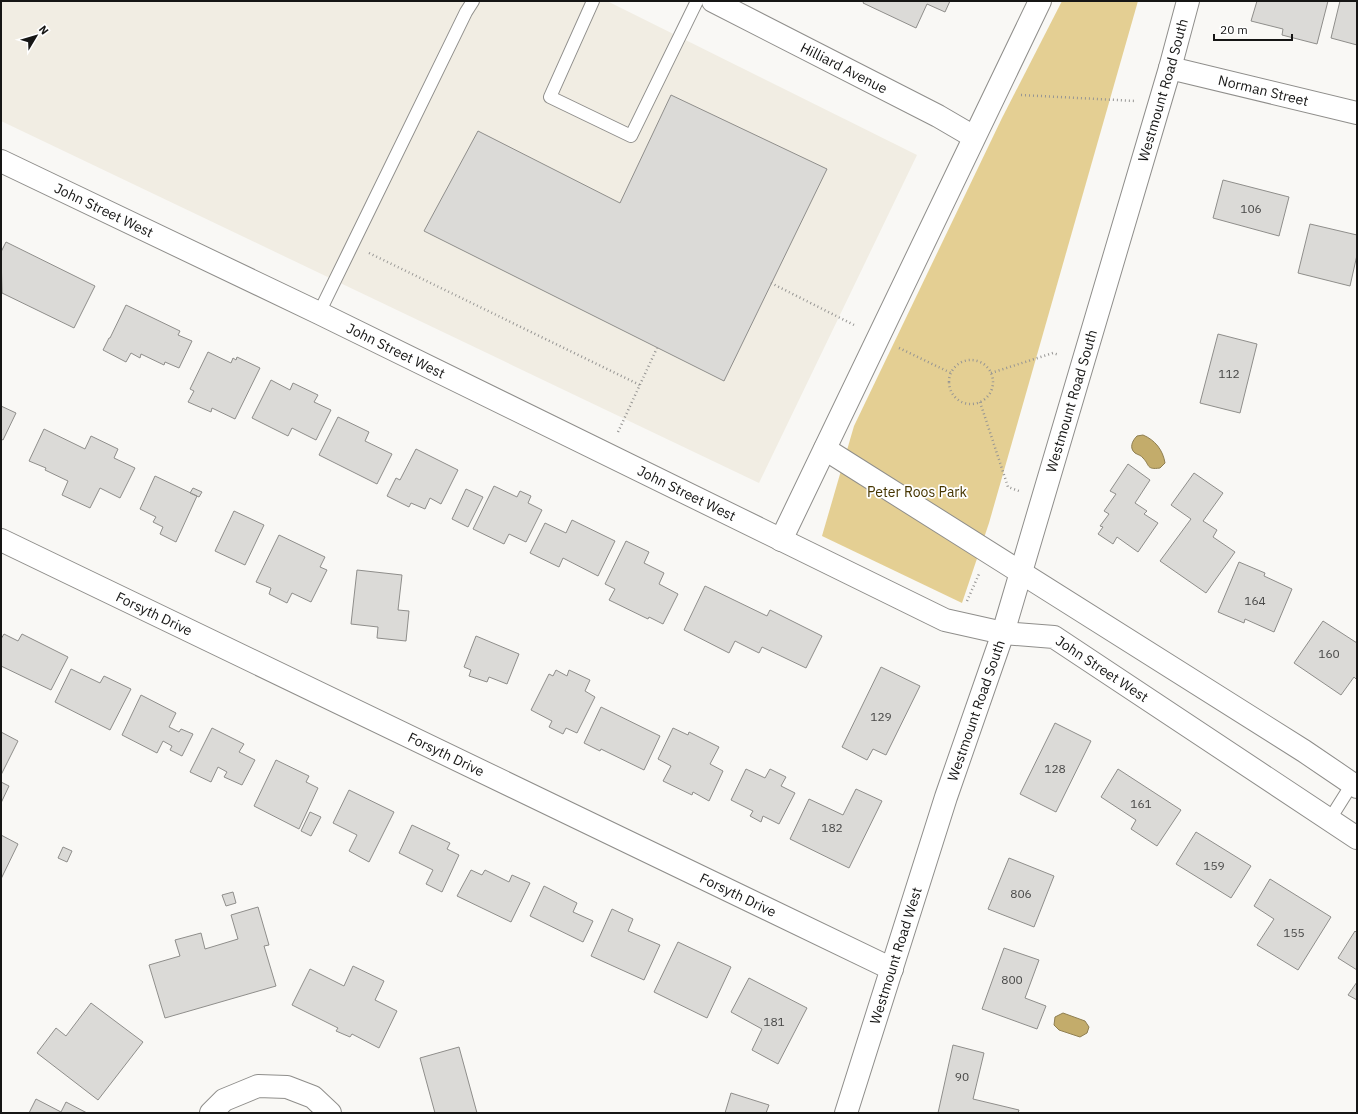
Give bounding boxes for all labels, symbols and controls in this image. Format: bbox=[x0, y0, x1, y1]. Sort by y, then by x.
north arrow bbox=[16, 16, 56, 56]
scale bar bbox=[1214, 16, 1292, 42]
street label: Westmount Road South bbox=[1134, 17, 1192, 164]
text: N bbox=[36, 22, 52, 37]
text: 20 m bbox=[1220, 22, 1248, 37]
street label: Hilliard Avenue bbox=[797, 38, 891, 98]
street label: Norman Street bbox=[1216, 71, 1310, 110]
street label: John Street West bbox=[51, 179, 156, 242]
house number: 106 bbox=[1240, 201, 1262, 216]
street label: John Street West bbox=[344, 319, 448, 382]
street label: Westmount Road South bbox=[1042, 327, 1101, 475]
house number: 112 bbox=[1218, 366, 1240, 381]
street label: John Street West bbox=[634, 462, 739, 525]
park label: Peter Roos Park bbox=[867, 483, 968, 501]
street label: Forsyth Drive bbox=[113, 588, 196, 640]
house number: 164 bbox=[1244, 593, 1266, 608]
street label: John Street West bbox=[1052, 632, 1152, 706]
street label: Westmount Road South bbox=[943, 638, 1009, 783]
house number: 160 bbox=[1318, 646, 1340, 661]
house number: 129 bbox=[870, 709, 892, 724]
street label: Forsyth Drive bbox=[405, 728, 488, 780]
house number: 128 bbox=[1044, 761, 1066, 776]
house number: 161 bbox=[1130, 796, 1152, 811]
house number: 182 bbox=[821, 820, 843, 835]
house number: 159 bbox=[1203, 858, 1225, 873]
street label: Forsyth Drive bbox=[697, 869, 779, 921]
street label: Westmount Road West bbox=[866, 885, 926, 1027]
house number: 806 bbox=[1010, 886, 1032, 901]
house number: 155 bbox=[1283, 925, 1305, 940]
house number: 800 bbox=[1001, 972, 1023, 987]
house number: 181 bbox=[763, 1014, 785, 1029]
house number: 90 bbox=[955, 1069, 969, 1084]

